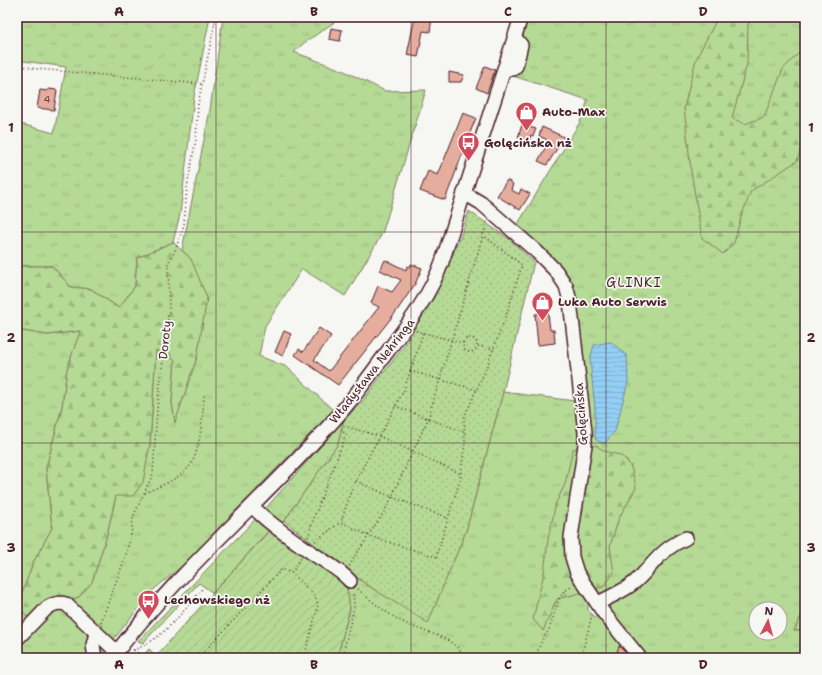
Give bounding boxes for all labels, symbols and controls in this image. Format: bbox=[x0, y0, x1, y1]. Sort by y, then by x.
text: A bbox=[114, 3, 124, 20]
text: B bbox=[310, 3, 318, 20]
text: C bbox=[504, 3, 512, 20]
text: D bbox=[698, 3, 708, 20]
house number: 4 bbox=[44, 93, 51, 106]
shop icon: Auto-Max bbox=[514, 99, 540, 132]
place label: Auto-Max bbox=[542, 104, 605, 120]
text: 1 bbox=[8, 119, 14, 136]
text: 1 bbox=[808, 119, 814, 136]
bus stop icon: Golęcińska nż bbox=[455, 130, 481, 163]
place label: Golęcińska nż bbox=[484, 135, 572, 151]
district label: GLINKI bbox=[606, 274, 662, 291]
shop icon: Luka Auto Serwis bbox=[529, 289, 555, 322]
place label: Luka Auto Serwis bbox=[558, 294, 667, 310]
street label: Władysława Nehringa bbox=[326, 315, 419, 427]
street label: Doroty bbox=[155, 320, 175, 360]
text: 2 bbox=[6, 329, 16, 346]
text: 2 bbox=[806, 329, 816, 346]
street label: Golęcińska bbox=[571, 382, 591, 446]
text: 3 bbox=[6, 539, 16, 556]
text: 3 bbox=[806, 539, 816, 556]
bus stop icon: Lechowskiego nż bbox=[135, 587, 161, 620]
place label: Lechowskiego nż bbox=[164, 592, 270, 608]
north arrow bbox=[748, 601, 788, 641]
text: N bbox=[764, 604, 774, 619]
text: A bbox=[114, 656, 124, 673]
text: B bbox=[310, 656, 318, 673]
text: C bbox=[504, 656, 512, 673]
text: D bbox=[698, 656, 708, 673]

